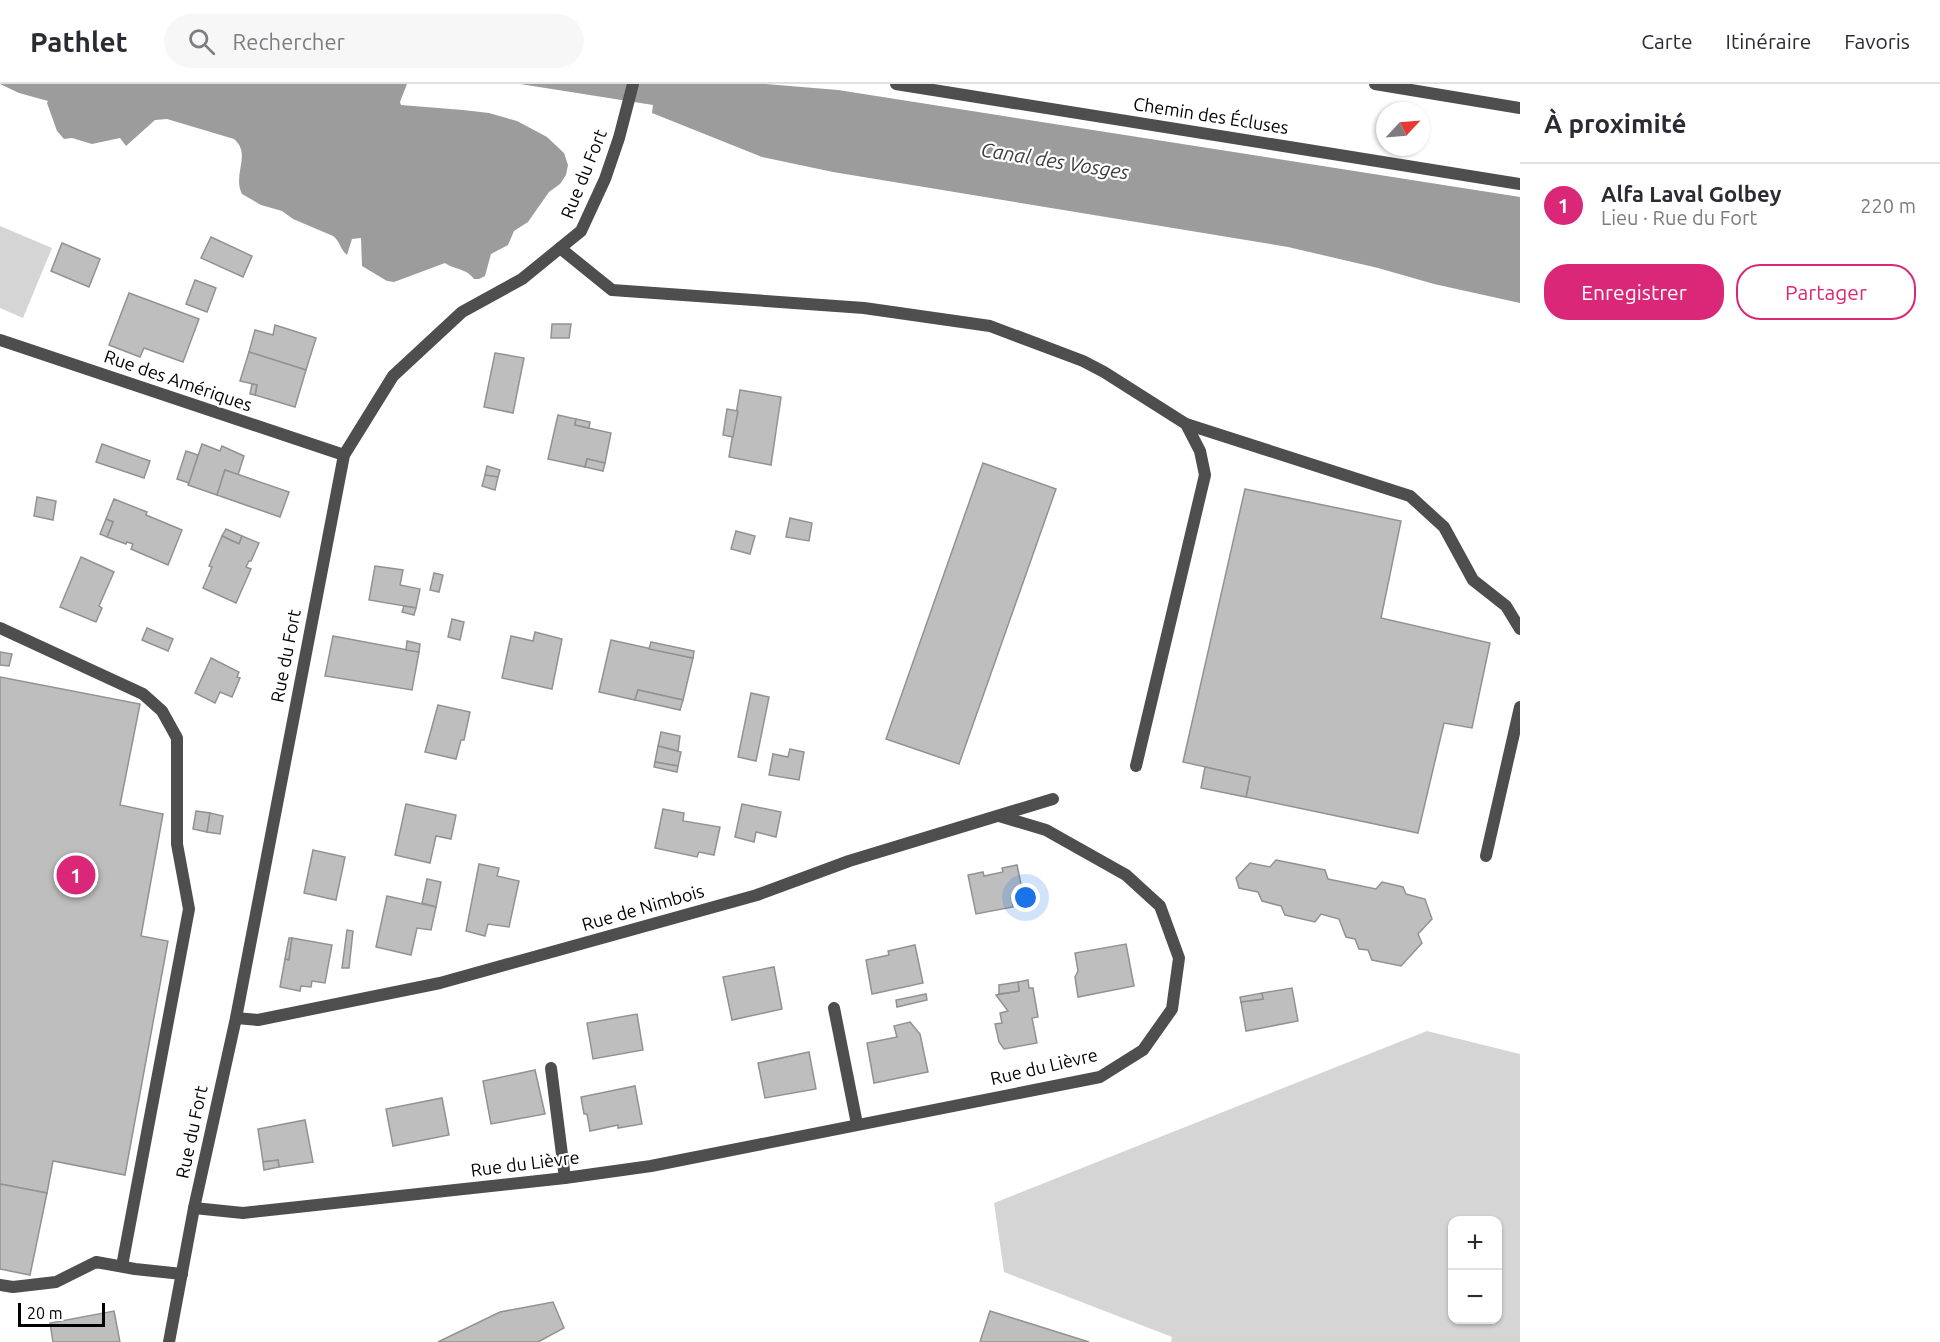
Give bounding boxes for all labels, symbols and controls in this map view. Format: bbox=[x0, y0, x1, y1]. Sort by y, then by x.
search box bbox=[164, 14, 584, 68]
icon: search bbox=[185, 25, 218, 58]
text: Pathlet bbox=[30, 26, 128, 57]
text: Rechercher bbox=[233, 29, 345, 54]
text: Carte bbox=[1641, 29, 1693, 53]
text: Itinéraire bbox=[1726, 29, 1811, 53]
text: Favoris bbox=[1844, 29, 1910, 53]
street label: Chemin des Écluses bbox=[1132, 92, 1291, 137]
north arrow bbox=[1376, 102, 1430, 156]
text: À proximité bbox=[1544, 109, 1686, 138]
street label: Rue du Fort bbox=[556, 126, 610, 221]
water label: Canal des Vosges bbox=[979, 137, 1131, 184]
text: Alfa Laval Golbey bbox=[1601, 181, 1781, 206]
text: 1 bbox=[1558, 194, 1569, 217]
text: 220 m bbox=[1860, 194, 1916, 217]
text: Lieu · Rue du Fort bbox=[1601, 206, 1757, 229]
button: Enregistrer bbox=[1544, 264, 1724, 320]
button: Partager bbox=[1736, 264, 1916, 320]
street label: Rue des Amériques bbox=[102, 345, 255, 415]
street label: Rue du Fort bbox=[266, 608, 304, 704]
pin: 1 bbox=[56, 852, 96, 898]
street label: Rue de Nimbois bbox=[579, 880, 706, 934]
your location bbox=[1011, 883, 1040, 912]
street label: Rue du Lièvre bbox=[988, 1044, 1099, 1088]
street label: Rue du Fort bbox=[171, 1084, 211, 1180]
street label: Rue du Lièvre bbox=[469, 1146, 580, 1180]
map controls bbox=[1448, 1216, 1502, 1324]
button: + bbox=[1448, 1216, 1502, 1270]
button: − bbox=[1448, 1270, 1502, 1324]
scale bar bbox=[18, 1300, 105, 1328]
text: 20 m bbox=[27, 1304, 63, 1322]

